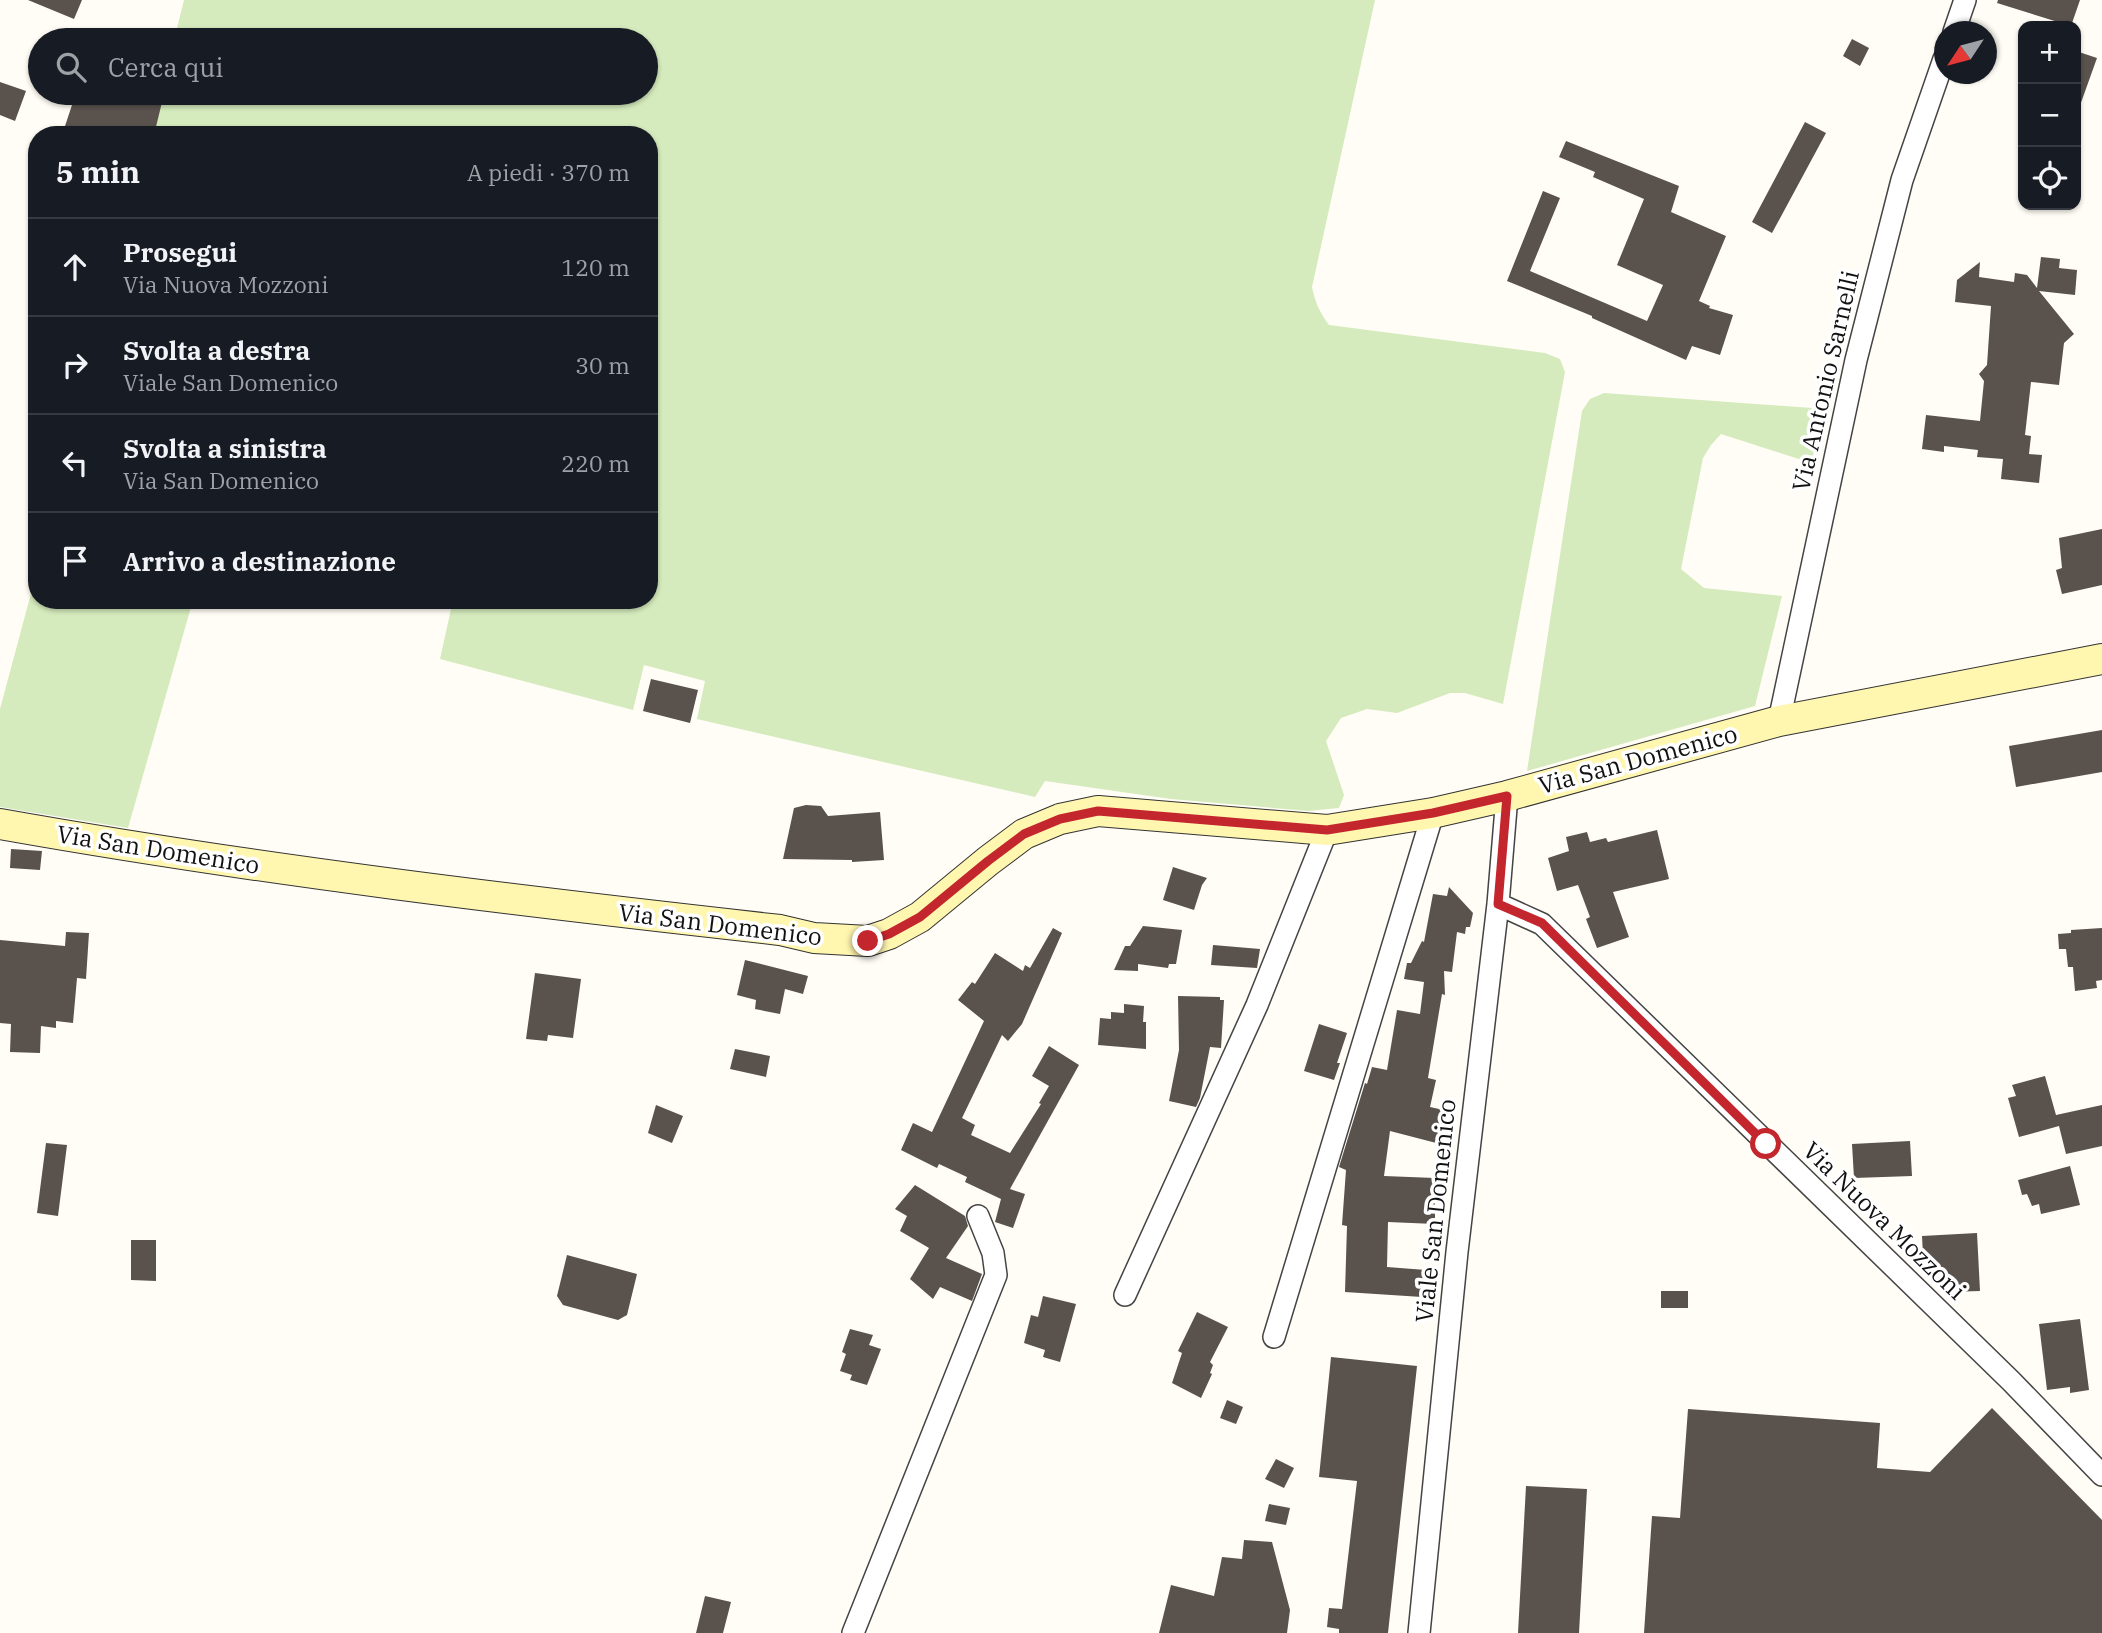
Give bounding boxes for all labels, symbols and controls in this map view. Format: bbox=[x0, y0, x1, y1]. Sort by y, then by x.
north arrow bbox=[1934, 21, 1997, 84]
map controls bbox=[2018, 21, 2081, 210]
button: + bbox=[2018, 21, 2081, 84]
search box bbox=[28, 28, 658, 105]
icon: search bbox=[52, 48, 90, 86]
text: Cerca qui bbox=[108, 50, 223, 84]
button: − bbox=[2018, 84, 2081, 147]
button: locate bbox=[2018, 147, 2081, 210]
text: 5 min bbox=[56, 152, 140, 191]
text: A piedi · 370 m bbox=[467, 157, 630, 187]
text: Prosegui bbox=[123, 235, 237, 269]
icon: ahead bbox=[56, 248, 94, 286]
text: 120 m bbox=[561, 252, 630, 282]
street label: Via Antonio Sarnelli bbox=[1784, 267, 1866, 494]
text: Via Nuova Mozzoni bbox=[123, 269, 329, 299]
text: Svolta a destra bbox=[123, 333, 310, 367]
icon: right bbox=[56, 346, 94, 384]
text: 30 m bbox=[575, 350, 630, 380]
text: Viale San Domenico bbox=[123, 367, 338, 397]
text: Svolta a sinistra bbox=[123, 431, 327, 465]
icon: left bbox=[56, 444, 94, 482]
text: 220 m bbox=[561, 448, 630, 478]
text: Via San Domenico bbox=[123, 465, 319, 495]
icon: arrive bbox=[56, 542, 94, 580]
text: Arrivo a destinazione bbox=[123, 544, 396, 578]
street label: Via San Domenico bbox=[1535, 717, 1741, 801]
street label: Via San Domenico bbox=[55, 817, 262, 881]
street label: Via San Domenico bbox=[617, 896, 824, 952]
route end bbox=[852, 925, 883, 956]
street label: Viale San Domenico bbox=[1407, 1098, 1463, 1324]
route start bbox=[1750, 1128, 1781, 1159]
street label: Via Nuova Mozzoni bbox=[1796, 1134, 1973, 1306]

